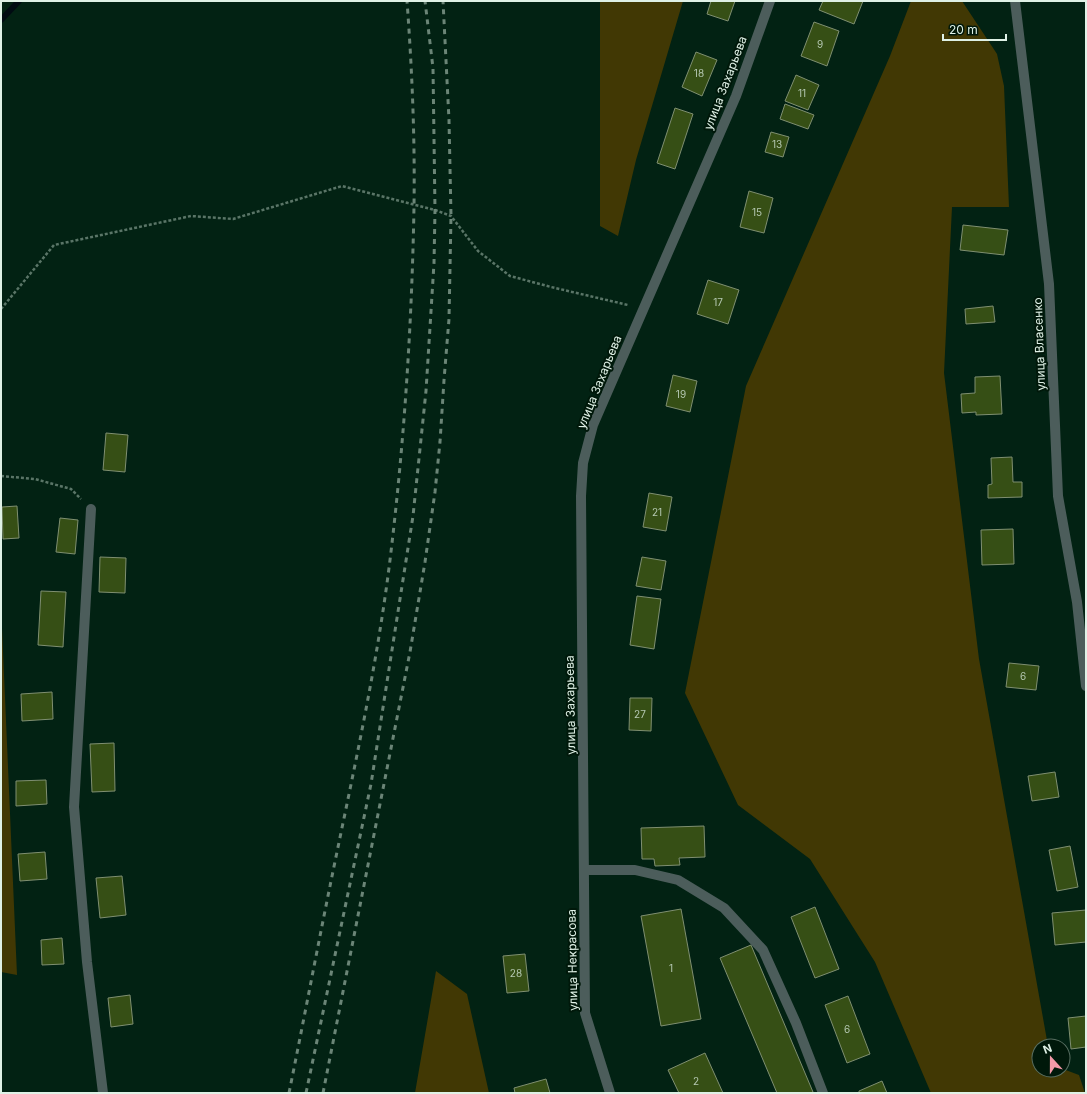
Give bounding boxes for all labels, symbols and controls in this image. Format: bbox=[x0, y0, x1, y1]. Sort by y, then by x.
scale bar bbox=[943, 16, 1006, 42]
text: 20 m bbox=[949, 22, 978, 37]
street label: улица Захарьева bbox=[700, 34, 750, 132]
house number: 9 bbox=[817, 38, 823, 50]
house number: 18 bbox=[694, 67, 704, 79]
house number: 11 bbox=[798, 87, 806, 99]
house number: 13 bbox=[772, 138, 782, 150]
house number: 15 bbox=[752, 206, 762, 218]
house number: 17 bbox=[713, 296, 723, 308]
street label: улица Власенко bbox=[1030, 297, 1048, 391]
street label: улица Захарьева bbox=[573, 333, 625, 431]
house number: 19 bbox=[676, 388, 686, 400]
house number: 21 bbox=[652, 506, 662, 518]
street label: улица Захарьева bbox=[562, 655, 578, 755]
house number: 6 bbox=[1020, 670, 1026, 682]
house number: 27 bbox=[634, 708, 646, 720]
street label: улица Некрасова bbox=[564, 909, 580, 1011]
house number: 1 bbox=[669, 962, 673, 974]
house number: 28 bbox=[510, 967, 522, 979]
house number: 6 bbox=[844, 1023, 850, 1035]
north arrow bbox=[1031, 1038, 1071, 1078]
text: N bbox=[1041, 1041, 1054, 1057]
house number: 2 bbox=[693, 1075, 699, 1087]

